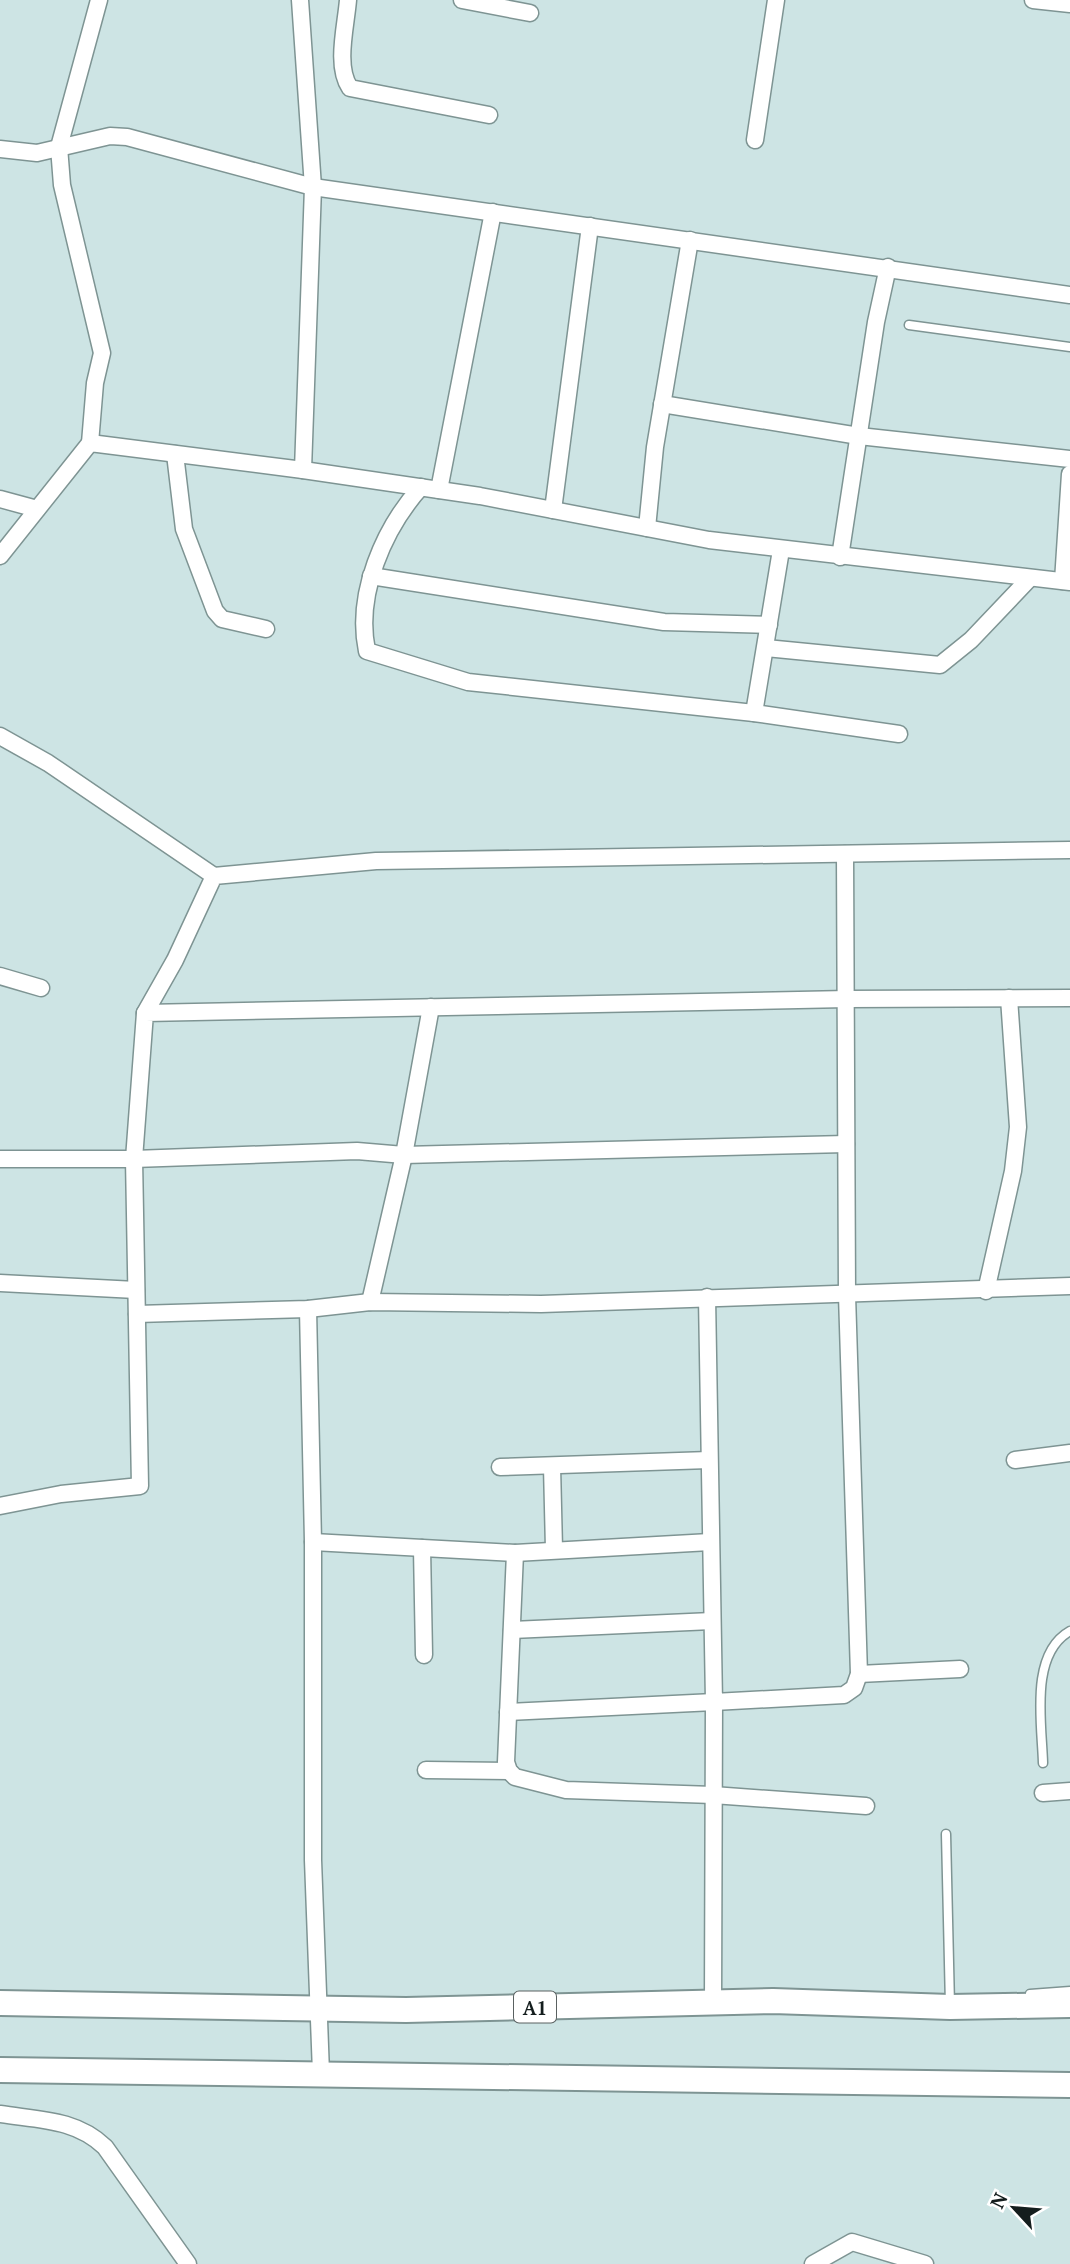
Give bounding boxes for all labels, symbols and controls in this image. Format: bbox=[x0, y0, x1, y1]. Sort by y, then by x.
road number: A1 bbox=[514, 1992, 556, 2022]
north arrow bbox=[979, 2173, 1049, 2243]
text: N bbox=[984, 2188, 1013, 2212]

